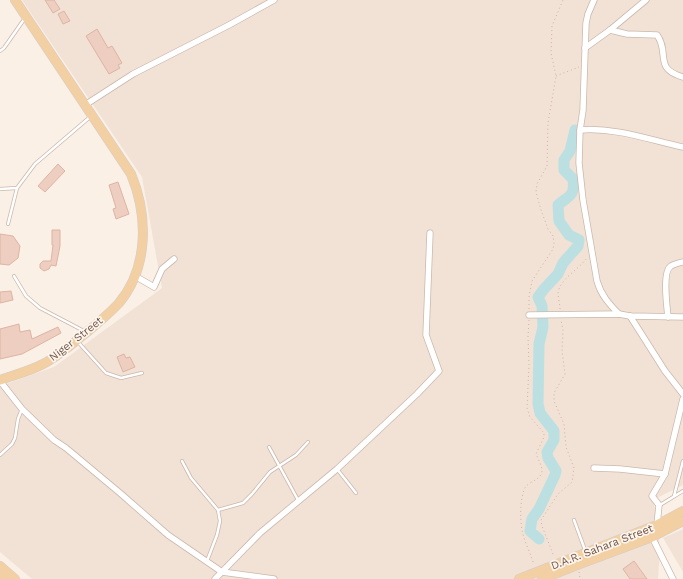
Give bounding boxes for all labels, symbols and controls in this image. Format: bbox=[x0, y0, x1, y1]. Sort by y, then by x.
street label: Niger Street bbox=[47, 314, 106, 364]
street label: D.A.R. Sahara Street bbox=[549, 521, 655, 572]

